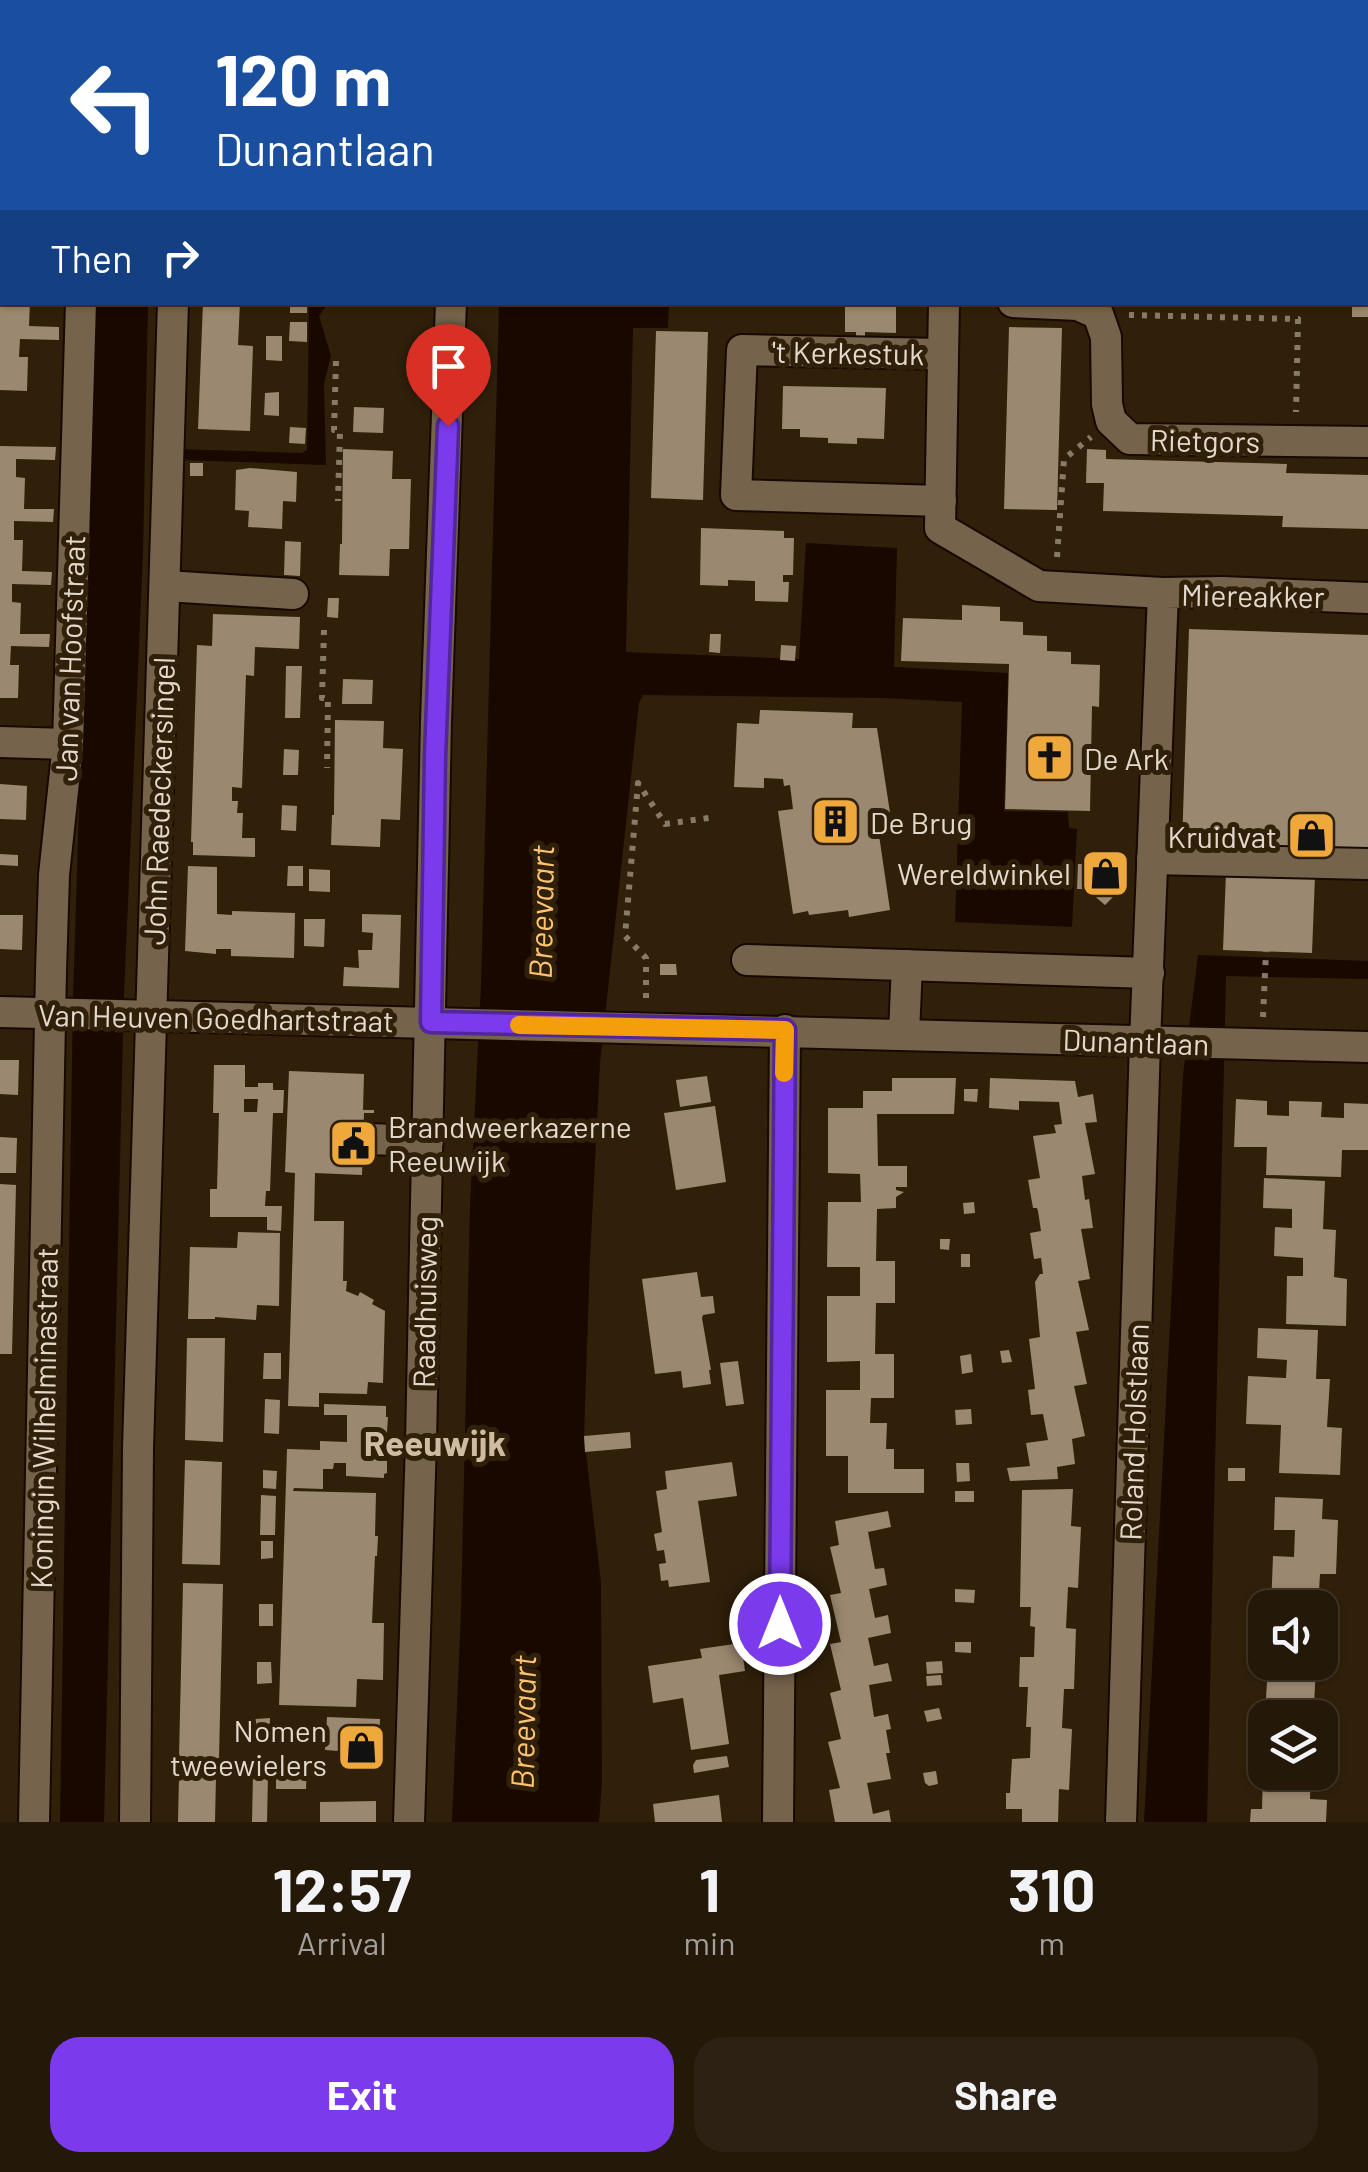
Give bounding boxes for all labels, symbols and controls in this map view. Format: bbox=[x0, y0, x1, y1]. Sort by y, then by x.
text: 120 m bbox=[215, 36, 391, 120]
icon: left bbox=[50, 40, 180, 170]
text: Dunantlaan bbox=[215, 121, 435, 175]
icon: right bbox=[153, 230, 208, 285]
text: Then bbox=[50, 235, 133, 281]
pin bbox=[406, 324, 491, 427]
street label: 't Kerkestuk bbox=[772, 333, 924, 371]
icon: arrive bbox=[421, 339, 476, 394]
street label: Rietgors bbox=[1150, 421, 1260, 459]
street label: Jan van Hoofstraat bbox=[47, 534, 91, 782]
street label: Miereakker bbox=[1181, 576, 1325, 614]
street label: John Raedeckersingel bbox=[135, 656, 181, 946]
church icon: De Ark bbox=[1023, 732, 1075, 784]
place label: De Ark bbox=[1084, 740, 1169, 776]
building icon: De Brug bbox=[809, 796, 861, 848]
place label: De Brug bbox=[870, 804, 972, 840]
shop icon: Kruidvat bbox=[1286, 810, 1338, 862]
place label: Kruidvat bbox=[1168, 818, 1277, 854]
water label: Breevaart bbox=[520, 845, 560, 979]
shop icon: Wereldwinkel bbox=[1080, 847, 1132, 899]
place label: Wereldwinkel bbox=[897, 855, 1071, 891]
street label: Van Heuven Goedhartstraat bbox=[38, 996, 394, 1038]
street label: Dunantlaan bbox=[1062, 1020, 1210, 1062]
place label: Brandweerkazerne Reeuwijk bbox=[388, 1108, 632, 1178]
public building icon: Brandweerkazerne Reeuwijk bbox=[327, 1117, 379, 1169]
street label: Raadhuisweg bbox=[405, 1216, 443, 1388]
street label: Koningin Wilhelminastraat bbox=[22, 1247, 64, 1589]
street label: Roland Holstlaan bbox=[1111, 1323, 1155, 1541]
district label: Reeuwijk bbox=[364, 1421, 506, 1463]
position arrow bbox=[728, 1572, 832, 1676]
map controls bbox=[1248, 1590, 1338, 1790]
button: sound bbox=[1248, 1590, 1338, 1680]
water label: Breevaart bbox=[502, 1655, 542, 1789]
button: layers bbox=[1248, 1700, 1338, 1790]
place label: Nomen tweewielers bbox=[170, 1712, 327, 1782]
shop icon: Nomen tweewielers bbox=[336, 1721, 388, 1773]
text: 12:57 bbox=[272, 1852, 411, 1924]
text: 1 bbox=[699, 1852, 720, 1924]
text: 310 bbox=[1008, 1852, 1096, 1924]
text: Arrival bbox=[297, 1923, 387, 1961]
text: min bbox=[684, 1923, 735, 1961]
text: m bbox=[1038, 1923, 1065, 1961]
button: Exit bbox=[50, 2037, 674, 2152]
button: Share bbox=[694, 2037, 1318, 2152]

